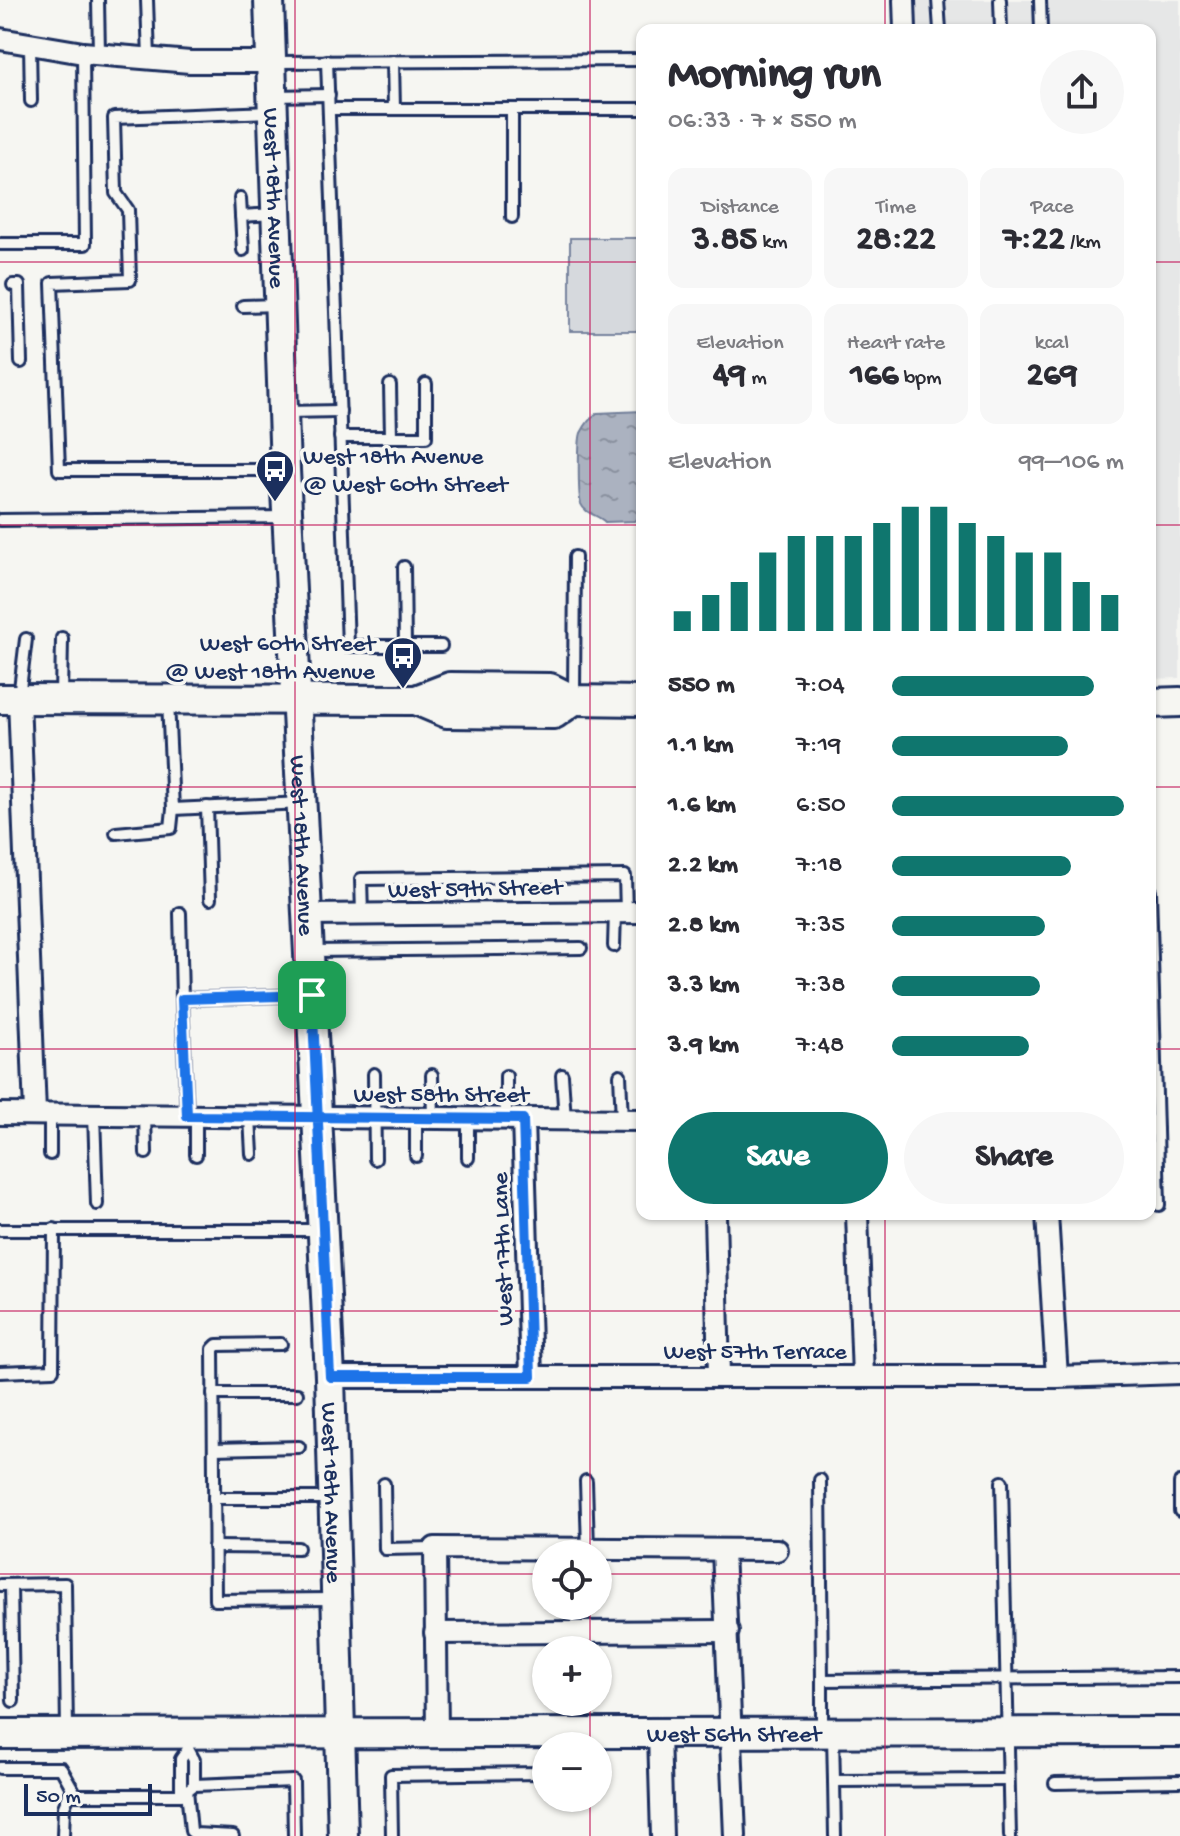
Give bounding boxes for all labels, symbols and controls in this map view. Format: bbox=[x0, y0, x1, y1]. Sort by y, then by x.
button: share bbox=[1040, 50, 1124, 134]
text: Morning run bbox=[668, 51, 881, 103]
street label: West 18th Avenue bbox=[255, 107, 290, 289]
text: 06:33 · 7 × 550 m bbox=[668, 107, 857, 138]
text: Distance bbox=[701, 195, 779, 221]
text: Time bbox=[876, 195, 916, 221]
text: Pace bbox=[1030, 195, 1074, 221]
text: 3.85 bbox=[692, 221, 757, 261]
text: 28:22 bbox=[856, 221, 936, 261]
text: 7:22 bbox=[1003, 221, 1065, 261]
text: km bbox=[757, 230, 788, 256]
text: /km bbox=[1065, 230, 1101, 256]
text: Elevation bbox=[696, 331, 784, 357]
text: Heart rate bbox=[847, 331, 945, 357]
text: kcal bbox=[1035, 331, 1069, 357]
text: 49 bbox=[713, 357, 746, 397]
text: 166 bbox=[850, 357, 898, 397]
text: 269 bbox=[1027, 357, 1077, 397]
text: m bbox=[746, 366, 767, 392]
text: bpm bbox=[898, 366, 942, 392]
place label: West 18th Avenue @ West 60th Street bbox=[303, 444, 510, 501]
bus stop icon: West 18th Avenue @ West 60th Street bbox=[254, 448, 296, 503]
text: Elevation bbox=[668, 448, 771, 479]
text: 99–106 m bbox=[1019, 448, 1124, 479]
place label: West 60th Street @ West 18th Avenue bbox=[165, 631, 377, 688]
bus stop icon: West 60th Street @ West 18th Avenue bbox=[382, 635, 424, 690]
text: 550 m bbox=[668, 671, 735, 702]
text: 7:04 bbox=[796, 671, 845, 702]
text: 1.1 km bbox=[668, 731, 733, 762]
text: 7:19 bbox=[796, 731, 841, 762]
street label: West 18th Avenue bbox=[281, 755, 319, 937]
text: 1.6 km bbox=[668, 791, 736, 822]
text: 6:50 bbox=[796, 791, 846, 822]
text: 2.2 km bbox=[668, 851, 738, 882]
text: 7:18 bbox=[796, 851, 842, 882]
street label: West 59th Street bbox=[388, 874, 565, 907]
text: 2.8 km bbox=[668, 911, 739, 942]
text: 7:35 bbox=[796, 911, 845, 942]
pin bbox=[278, 961, 346, 1029]
text: 3.3 km bbox=[668, 971, 739, 1002]
text: 7:38 bbox=[796, 971, 845, 1002]
icon: arrive bbox=[290, 973, 334, 1017]
text: 3.9 km bbox=[668, 1031, 739, 1062]
text: 7:48 bbox=[796, 1031, 844, 1062]
street label: West 58th Street bbox=[353, 1082, 531, 1111]
button: Save bbox=[668, 1112, 888, 1204]
button: Share bbox=[904, 1112, 1124, 1204]
street label: West 17th Lane bbox=[487, 1171, 522, 1326]
street label: West 57th Terrace bbox=[663, 1339, 847, 1368]
street label: West 18th Avenue bbox=[313, 1402, 347, 1584]
map controls bbox=[532, 1540, 612, 1812]
button: locate bbox=[532, 1540, 612, 1620]
button: + bbox=[532, 1636, 612, 1716]
street label: West 56th Street bbox=[647, 1722, 823, 1751]
button: − bbox=[532, 1732, 612, 1812]
scale bar bbox=[24, 1780, 152, 1816]
text: 50 m bbox=[36, 1785, 81, 1811]

